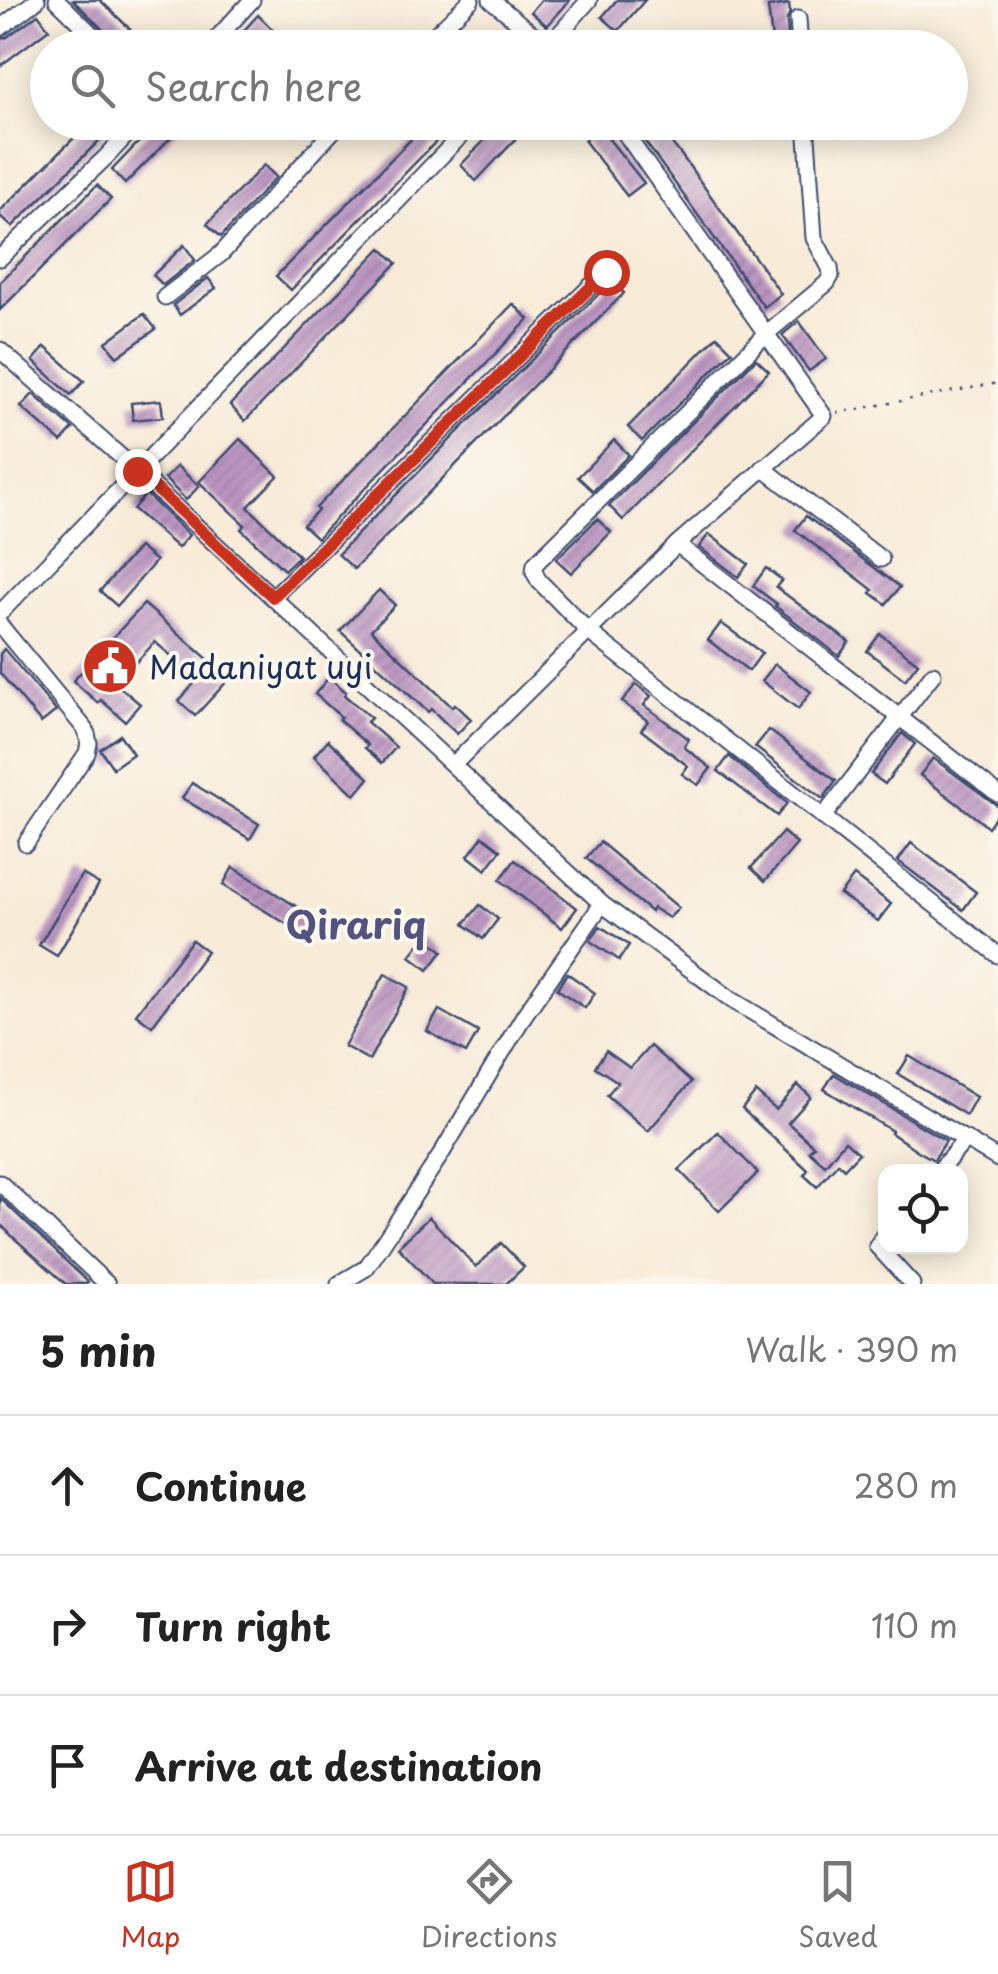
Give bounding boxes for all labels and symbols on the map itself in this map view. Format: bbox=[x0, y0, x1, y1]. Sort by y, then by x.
route start bbox=[584, 250, 630, 296]
route end bbox=[115, 449, 161, 495]
public building icon: Madaniyat uyi bbox=[80, 636, 140, 696]
place label: Madaniyat uyi bbox=[149, 642, 373, 690]
district label: Qirariq bbox=[286, 895, 426, 952]

